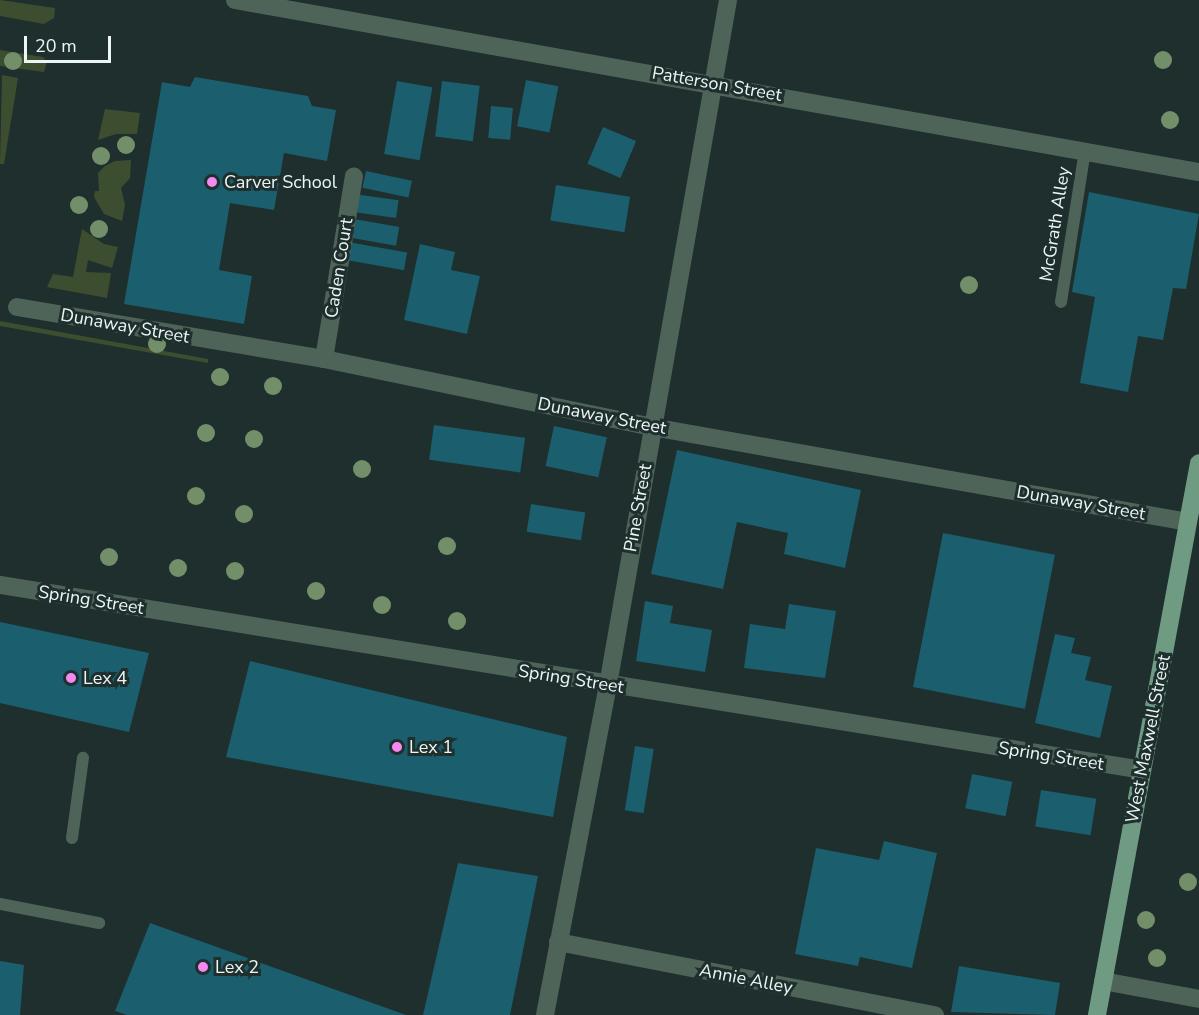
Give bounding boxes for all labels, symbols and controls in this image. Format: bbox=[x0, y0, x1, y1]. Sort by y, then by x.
scale bar bbox=[27, 24, 114, 62]
text: 20 m bbox=[35, 34, 77, 58]
street label: Patterson Street bbox=[650, 62, 784, 106]
street label: McGrath Alley bbox=[1035, 165, 1075, 283]
place label: Carver School bbox=[224, 171, 337, 193]
marker: Carver School bbox=[205, 175, 219, 189]
street label: Caden Court bbox=[320, 216, 358, 320]
street label: Dunaway Street bbox=[59, 304, 191, 348]
street label: Dunaway Street bbox=[536, 393, 668, 439]
street label: Pine Street bbox=[620, 462, 656, 554]
street label: Dunaway Street bbox=[1015, 481, 1147, 525]
street label: Spring Street bbox=[37, 581, 145, 619]
street label: West Maxwell Street bbox=[1121, 653, 1175, 825]
street label: Spring Street bbox=[517, 660, 625, 698]
place label: Lex 4 bbox=[83, 667, 127, 689]
marker: Lex 4 bbox=[64, 671, 78, 685]
place label: Lex 1 bbox=[409, 736, 453, 758]
street label: Spring Street bbox=[997, 737, 1105, 775]
marker: Lex 1 bbox=[390, 740, 404, 754]
place label: Lex 2 bbox=[215, 956, 259, 978]
street label: Annie Alley bbox=[698, 959, 794, 999]
marker: Lex 2 bbox=[196, 960, 210, 974]

